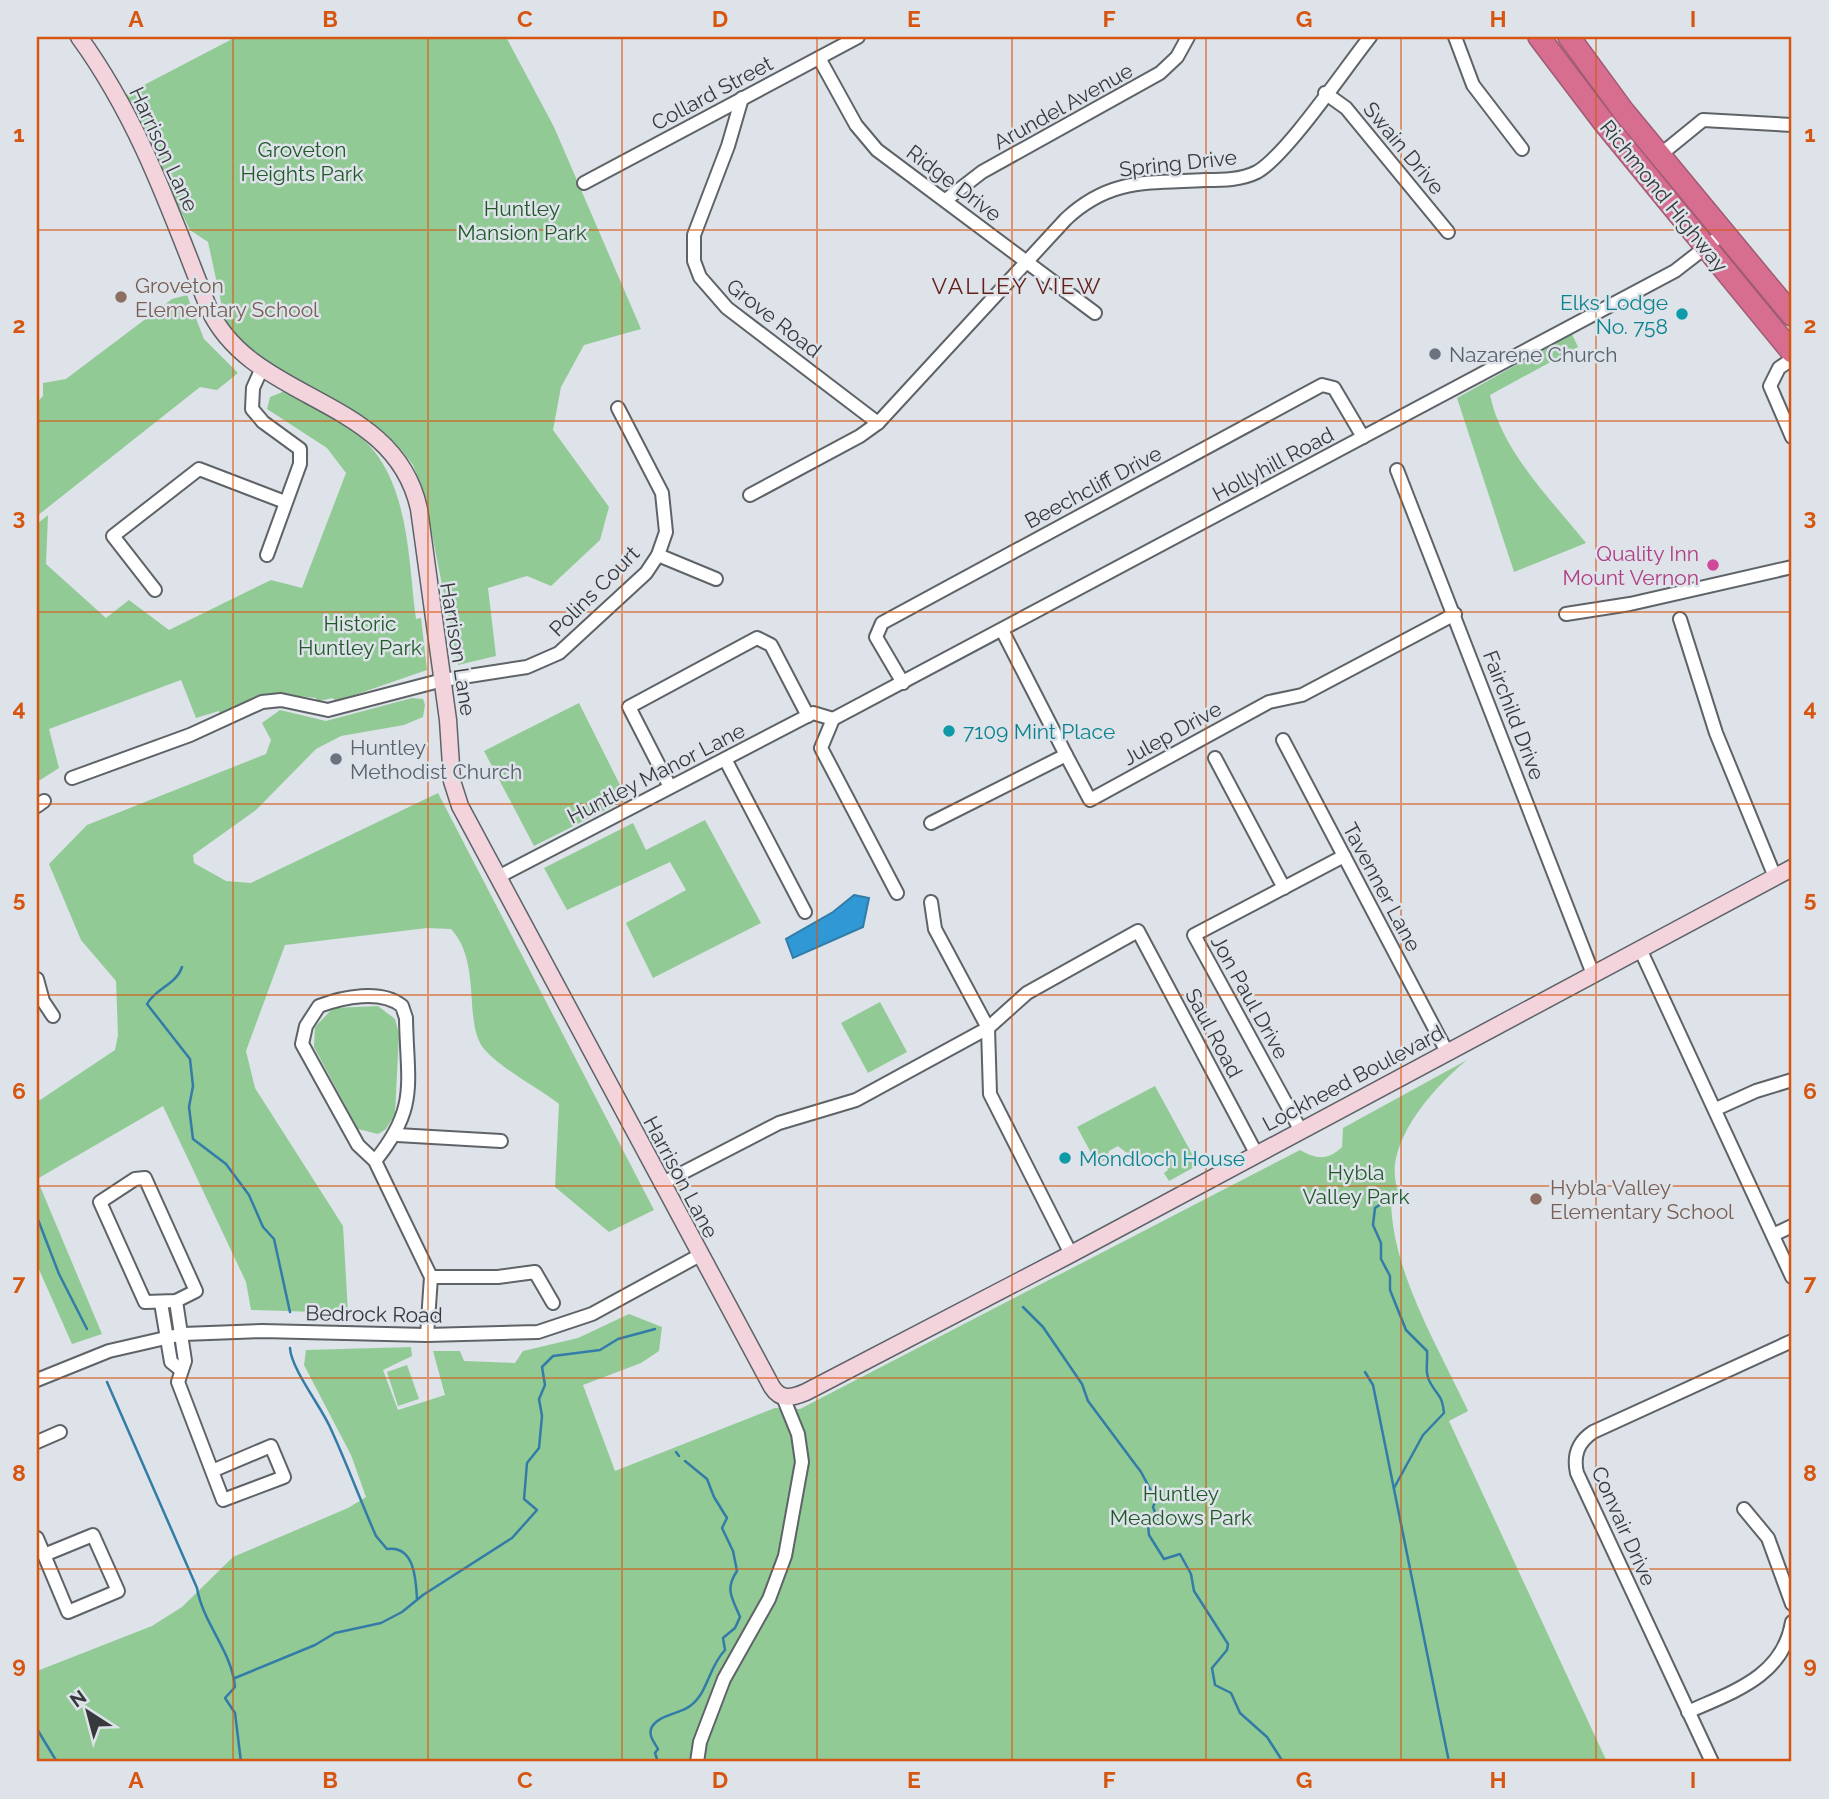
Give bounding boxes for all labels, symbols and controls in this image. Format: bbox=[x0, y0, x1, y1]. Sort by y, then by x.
text: A bbox=[128, 5, 144, 32]
text: B bbox=[322, 5, 338, 32]
text: C bbox=[517, 5, 533, 32]
text: D bbox=[712, 5, 728, 32]
text: E bbox=[907, 5, 921, 32]
text: F bbox=[1102, 5, 1116, 32]
text: G bbox=[1296, 5, 1312, 32]
text: H bbox=[1489, 5, 1507, 32]
text: I bbox=[1690, 5, 1696, 32]
street label: Collard Street bbox=[647, 51, 777, 135]
street label: Arundel Avenue bbox=[989, 57, 1137, 155]
street label: Harrison Lane bbox=[124, 83, 204, 215]
street label: Swain Drive bbox=[1358, 97, 1450, 199]
street label: Richmond Highway bbox=[1595, 115, 1733, 277]
text: 1 bbox=[13, 120, 25, 147]
text: 1 bbox=[1804, 120, 1816, 147]
park label: Groveton Heights Park bbox=[241, 137, 363, 186]
street label: Ridge Drive bbox=[902, 139, 1006, 227]
street label: Spring Drive bbox=[1118, 144, 1238, 182]
park label: Huntley Mansion Park bbox=[457, 196, 587, 245]
district label: VALLEY VIEW bbox=[931, 272, 1103, 299]
place label: Groveton Elementary School bbox=[135, 273, 319, 322]
street label: Grove Road bbox=[722, 273, 826, 363]
marker: Groveton Elementary School bbox=[113, 289, 129, 305]
place label: Elks Lodge No. 758 bbox=[1560, 290, 1668, 339]
marker: Elks Lodge No. 758 bbox=[1674, 306, 1690, 322]
text: 2 bbox=[13, 311, 25, 338]
text: 2 bbox=[1804, 311, 1816, 338]
place label: Nazarene Church bbox=[1449, 342, 1618, 367]
marker: Nazarene Church bbox=[1427, 346, 1443, 362]
street label: Hollyhill Road bbox=[1208, 422, 1338, 506]
street label: Beechcliff Drive bbox=[1020, 440, 1166, 534]
text: 3 bbox=[13, 503, 25, 530]
text: 3 bbox=[1804, 503, 1816, 530]
street label: Polins Court bbox=[544, 541, 644, 641]
place label: Quality Inn Mount Vernon bbox=[1562, 541, 1699, 590]
marker: Quality Inn Mount Vernon bbox=[1705, 557, 1721, 573]
street label: Harrison Lane bbox=[435, 581, 481, 717]
park label: Historic Huntley Park bbox=[298, 611, 422, 660]
street label: Fairchild Drive bbox=[1478, 647, 1550, 783]
text: 4 bbox=[12, 694, 26, 721]
text: 4 bbox=[1803, 694, 1817, 721]
street label: Julep Drive bbox=[1118, 696, 1226, 770]
street label: Huntley Manor Lane bbox=[563, 717, 749, 829]
place label: 7109 Mint Place bbox=[963, 719, 1115, 744]
marker: 7109 Mint Place bbox=[941, 723, 957, 739]
place label: Huntley Methodist Church bbox=[350, 735, 522, 784]
marker: Huntley Methodist Church bbox=[328, 751, 344, 767]
street label: Tavenner Lane bbox=[1338, 818, 1426, 956]
text: 5 bbox=[13, 885, 26, 912]
text: 5 bbox=[1804, 885, 1817, 912]
street label: Jon Paul Drive bbox=[1206, 931, 1294, 1063]
street label: Saul Road bbox=[1180, 984, 1248, 1082]
street label: Lockheed Boulevard bbox=[1258, 1020, 1448, 1136]
text: 6 bbox=[12, 1077, 26, 1104]
text: 6 bbox=[1803, 1077, 1817, 1104]
street label: Harrison Lane bbox=[638, 1112, 724, 1242]
place label: Mondloch House bbox=[1079, 1146, 1245, 1171]
marker: Mondloch House bbox=[1057, 1150, 1073, 1166]
park label: Hybla Valley Park bbox=[1302, 1160, 1410, 1209]
place label: Hybla Valley Elementary School bbox=[1550, 1175, 1734, 1224]
marker: Hybla Valley Elementary School bbox=[1528, 1191, 1544, 1207]
text: 7 bbox=[13, 1268, 26, 1295]
text: 7 bbox=[1804, 1268, 1817, 1295]
street label: Bedrock Road bbox=[305, 1300, 443, 1328]
text: 8 bbox=[12, 1459, 26, 1486]
text: 8 bbox=[1803, 1459, 1817, 1486]
street label: Convair Drive bbox=[1587, 1462, 1661, 1590]
park label: Huntley Meadows Park bbox=[1110, 1481, 1252, 1530]
text: 9 bbox=[12, 1651, 26, 1678]
text: 9 bbox=[1803, 1651, 1817, 1678]
north arrow bbox=[52, 1676, 122, 1746]
text: N bbox=[66, 1685, 90, 1711]
text: A bbox=[128, 1766, 144, 1793]
text: B bbox=[322, 1766, 338, 1793]
text: C bbox=[517, 1766, 533, 1793]
text: D bbox=[712, 1766, 728, 1793]
text: E bbox=[907, 1766, 921, 1793]
text: F bbox=[1102, 1766, 1116, 1793]
text: G bbox=[1296, 1766, 1312, 1793]
text: H bbox=[1489, 1766, 1507, 1793]
text: I bbox=[1690, 1766, 1696, 1793]

